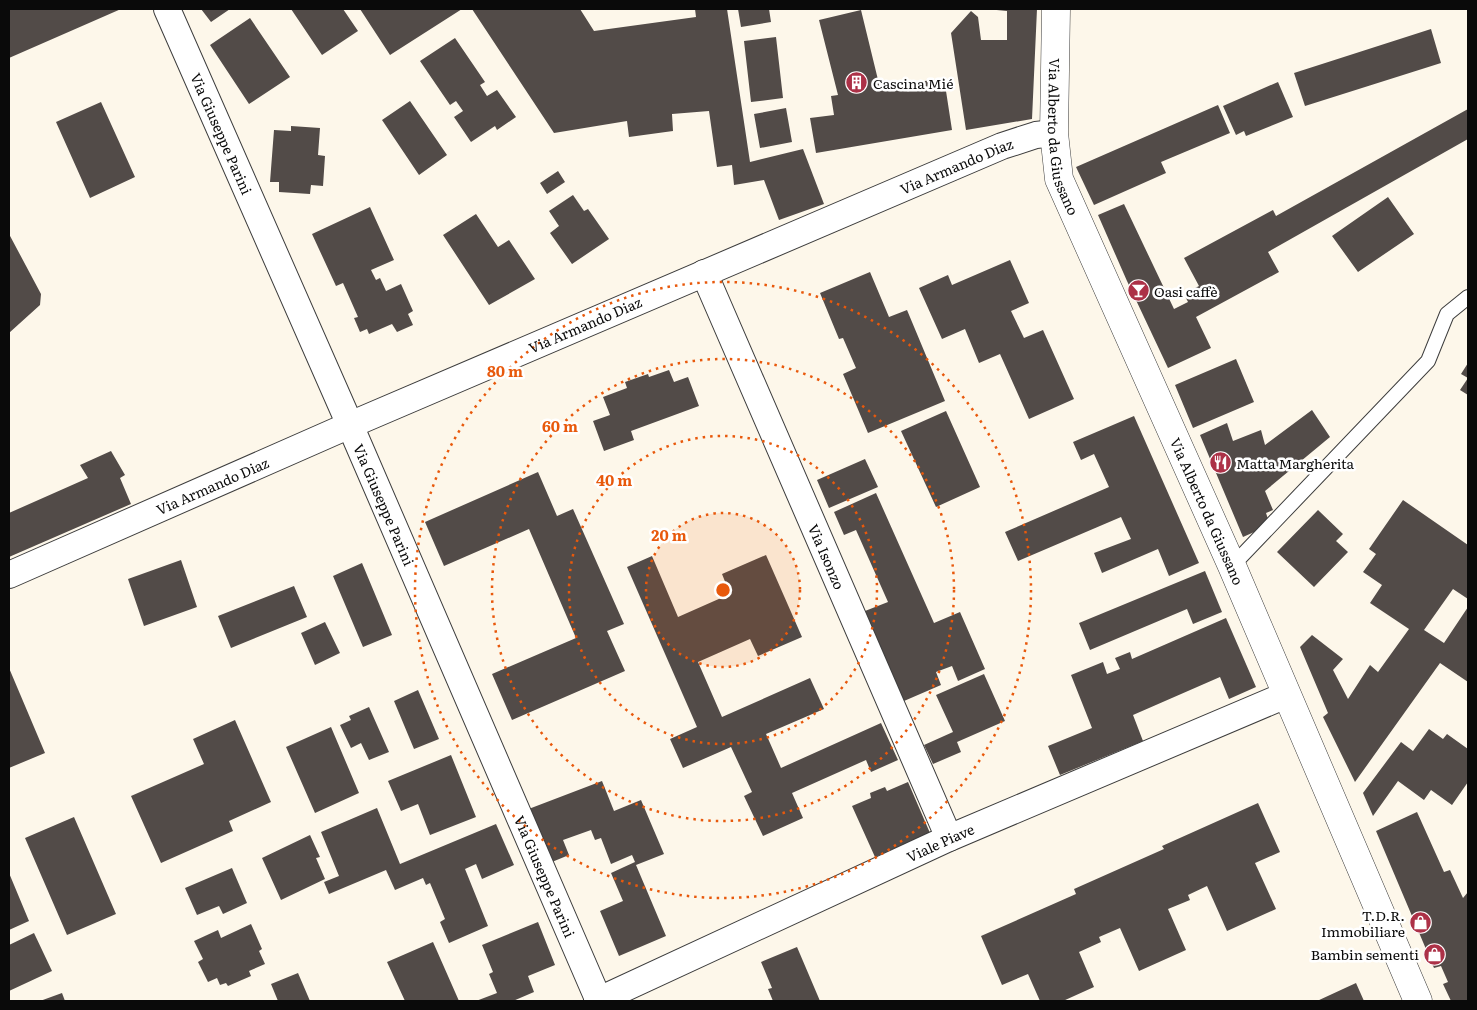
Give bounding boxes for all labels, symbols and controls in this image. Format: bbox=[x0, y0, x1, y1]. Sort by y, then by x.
street label: Via Alberto da Giussano bbox=[1044, 58, 1084, 218]
street label: Via Giuseppe Parini bbox=[186, 69, 257, 198]
building icon: Cascina Mié bbox=[845, 71, 869, 95]
place label: Cascina Mié bbox=[873, 73, 953, 93]
street label: Via Armando Diaz bbox=[897, 133, 1016, 199]
bar icon: Oasi caffè bbox=[1126, 279, 1150, 303]
place label: Oasi caffè bbox=[1154, 281, 1218, 301]
street label: Via Armando Diaz bbox=[525, 291, 645, 358]
text: 80 m bbox=[487, 359, 523, 382]
text: 60 m bbox=[542, 414, 578, 437]
street label: Via Alberto da Giussano bbox=[1166, 434, 1249, 588]
street label: Via Giuseppe Parini bbox=[349, 440, 420, 569]
restaurant icon: Matta Margherita bbox=[1208, 451, 1232, 475]
street label: Via Armando Diaz bbox=[153, 452, 272, 519]
place label: Matta Margherita bbox=[1236, 453, 1355, 473]
text: 40 m bbox=[596, 468, 632, 491]
street label: Via Isonzo bbox=[804, 521, 850, 592]
text: 20 m bbox=[651, 523, 687, 546]
centre of rings bbox=[714, 581, 732, 599]
street label: Via Giuseppe Parini bbox=[510, 812, 580, 941]
street label: Viale Piave bbox=[903, 819, 977, 866]
place label: T.D.R. Immobiliare bbox=[1321, 905, 1405, 941]
shop icon: T.D.R. Immobiliare bbox=[1409, 911, 1433, 935]
shop icon: Bambin sementi bbox=[1423, 942, 1447, 966]
place label: Bambin sementi bbox=[1311, 944, 1419, 964]

